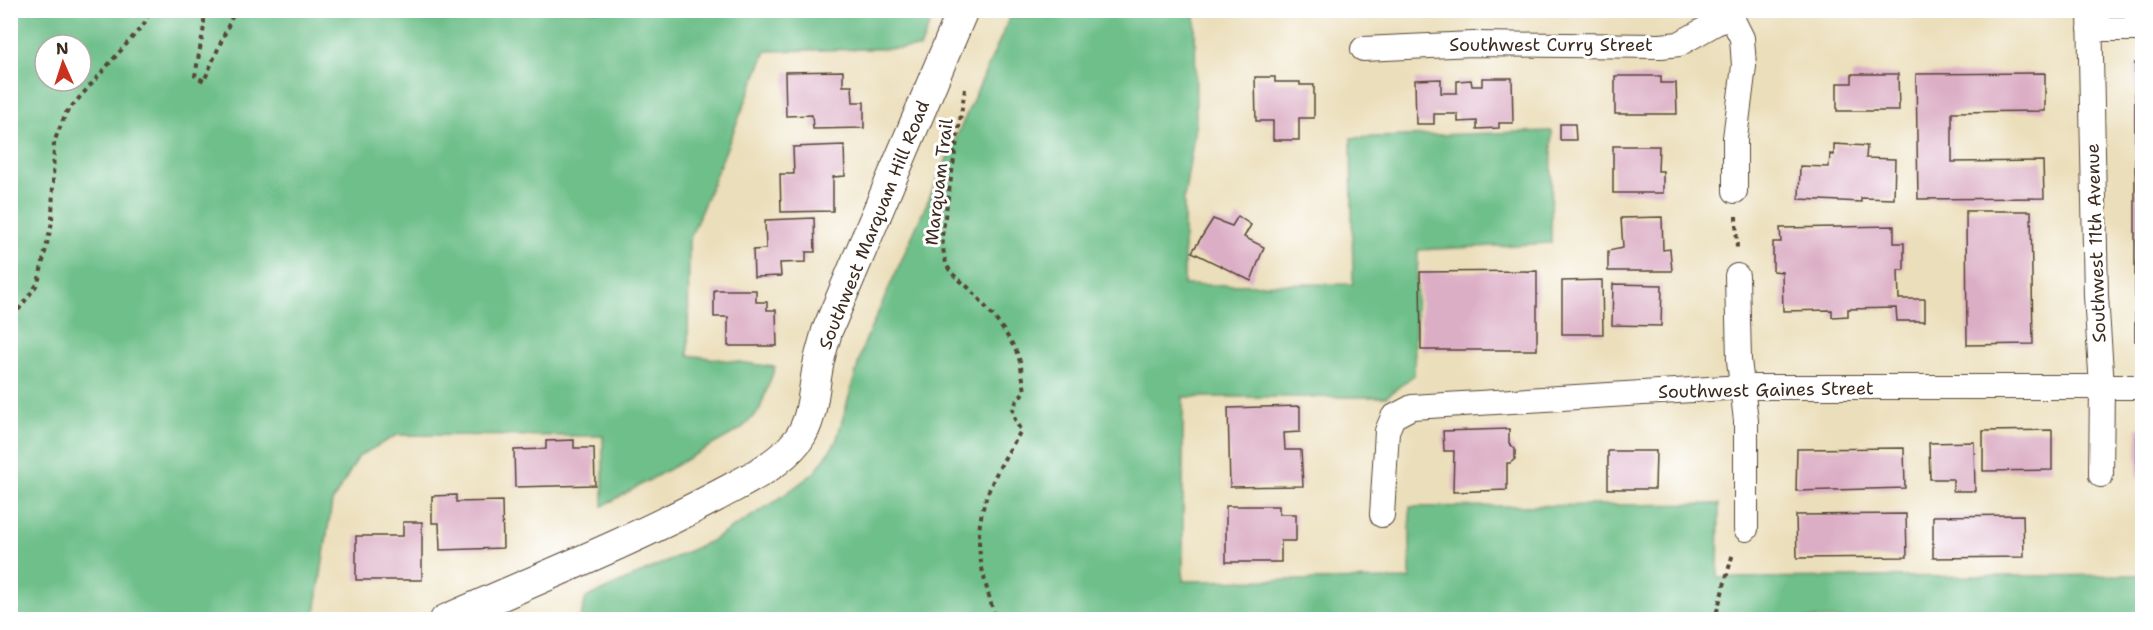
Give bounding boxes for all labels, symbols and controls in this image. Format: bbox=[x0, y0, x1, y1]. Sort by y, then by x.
north arrow bbox=[33, 33, 93, 93]
street label: Southwest Curry Street bbox=[1449, 33, 1653, 57]
text: N bbox=[55, 38, 69, 59]
street label: Southwest Marquam Hill Road bbox=[813, 97, 935, 353]
street label: Marquam Trail bbox=[919, 117, 959, 247]
street label: Southwest 11th Avenue bbox=[2081, 143, 2111, 343]
street label: Southwest Gaines Street bbox=[1658, 376, 1874, 404]

